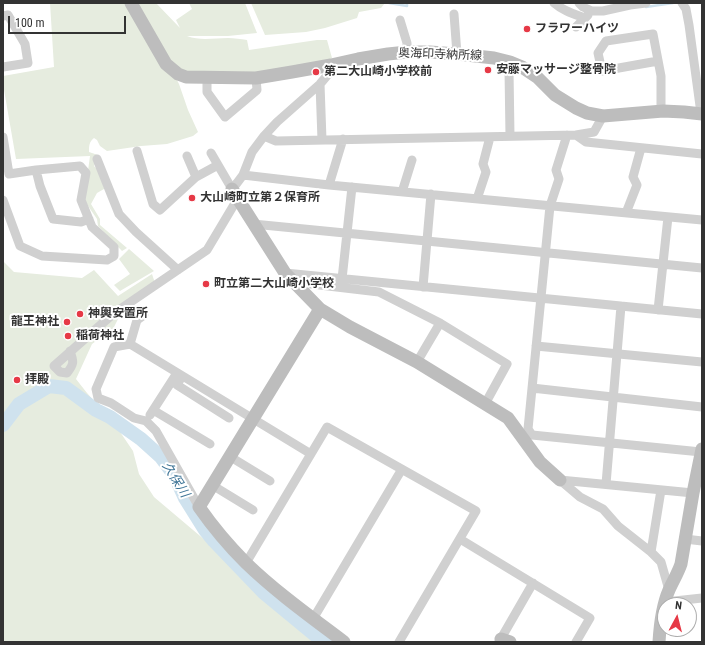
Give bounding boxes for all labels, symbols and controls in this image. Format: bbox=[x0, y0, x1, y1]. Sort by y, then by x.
scale bar bbox=[10, 8, 128, 34]
text: 100 m bbox=[15, 16, 45, 30]
place label: フラワーハイツ bbox=[535, 22, 619, 36]
marker: フラワーハイツ bbox=[522, 24, 532, 34]
street label: 奥海印寺納所線 bbox=[398, 46, 482, 64]
place label: 安藤マッサージ整骨院 bbox=[496, 63, 616, 77]
place label: 第二大山崎小学校前 bbox=[324, 65, 432, 79]
marker: 安藤マッサージ整骨院 bbox=[483, 65, 493, 75]
marker: 第二大山崎小学校前 bbox=[311, 67, 321, 77]
place label: 大山崎町立第２保育所 bbox=[200, 191, 320, 205]
marker: 大山崎町立第２保育所 bbox=[187, 193, 197, 203]
place label: 町立第二大山崎小学校 bbox=[214, 277, 334, 291]
marker: 町立第二大山崎小学校 bbox=[201, 279, 211, 289]
place label: 神輿安置所 bbox=[88, 307, 148, 321]
marker: 神輿安置所 bbox=[75, 309, 85, 319]
place label: 龍王神社 bbox=[11, 315, 59, 329]
marker: 龍王神社 bbox=[62, 317, 72, 327]
place label: 稲荷神社 bbox=[76, 329, 124, 343]
marker: 稲荷神社 bbox=[63, 331, 73, 341]
place label: 拝殿 bbox=[25, 373, 49, 387]
marker: 拝殿 bbox=[12, 375, 22, 385]
water label: 久保川 bbox=[158, 459, 192, 501]
north arrow bbox=[657, 597, 697, 637]
text: N bbox=[674, 599, 683, 612]

